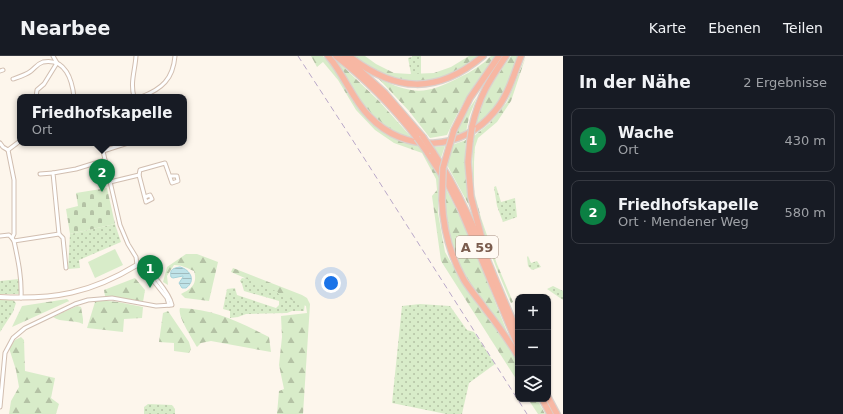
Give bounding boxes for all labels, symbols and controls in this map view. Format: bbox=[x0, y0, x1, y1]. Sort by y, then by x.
text: Nearbee bbox=[20, 17, 110, 39]
text: Karte bbox=[649, 20, 686, 36]
text: Ebenen bbox=[708, 20, 761, 36]
text: Teilen bbox=[783, 20, 823, 36]
text: In der Nähe bbox=[579, 72, 691, 92]
text: 2 Ergebnisse bbox=[743, 75, 827, 90]
popup bbox=[17, 94, 187, 146]
text: Friedhofskapelle bbox=[32, 104, 172, 122]
text: Ort bbox=[32, 122, 52, 137]
text: Wache bbox=[618, 124, 674, 142]
text: 1 bbox=[588, 133, 598, 148]
text: 430 m bbox=[784, 133, 826, 148]
text: Ort bbox=[618, 142, 639, 157]
pin: 2 bbox=[89, 159, 115, 192]
text: Friedhofskapelle bbox=[618, 196, 759, 214]
text: 2 bbox=[588, 205, 598, 220]
text: 580 m bbox=[784, 205, 826, 220]
text: Ort · Mendener Weg bbox=[618, 214, 749, 229]
road number: A 59 bbox=[456, 236, 498, 258]
pin: 1 bbox=[137, 255, 163, 288]
your location bbox=[321, 273, 341, 293]
map controls bbox=[515, 294, 551, 402]
button: + bbox=[515, 294, 551, 330]
button: − bbox=[515, 330, 551, 366]
button: layers bbox=[515, 366, 551, 402]

